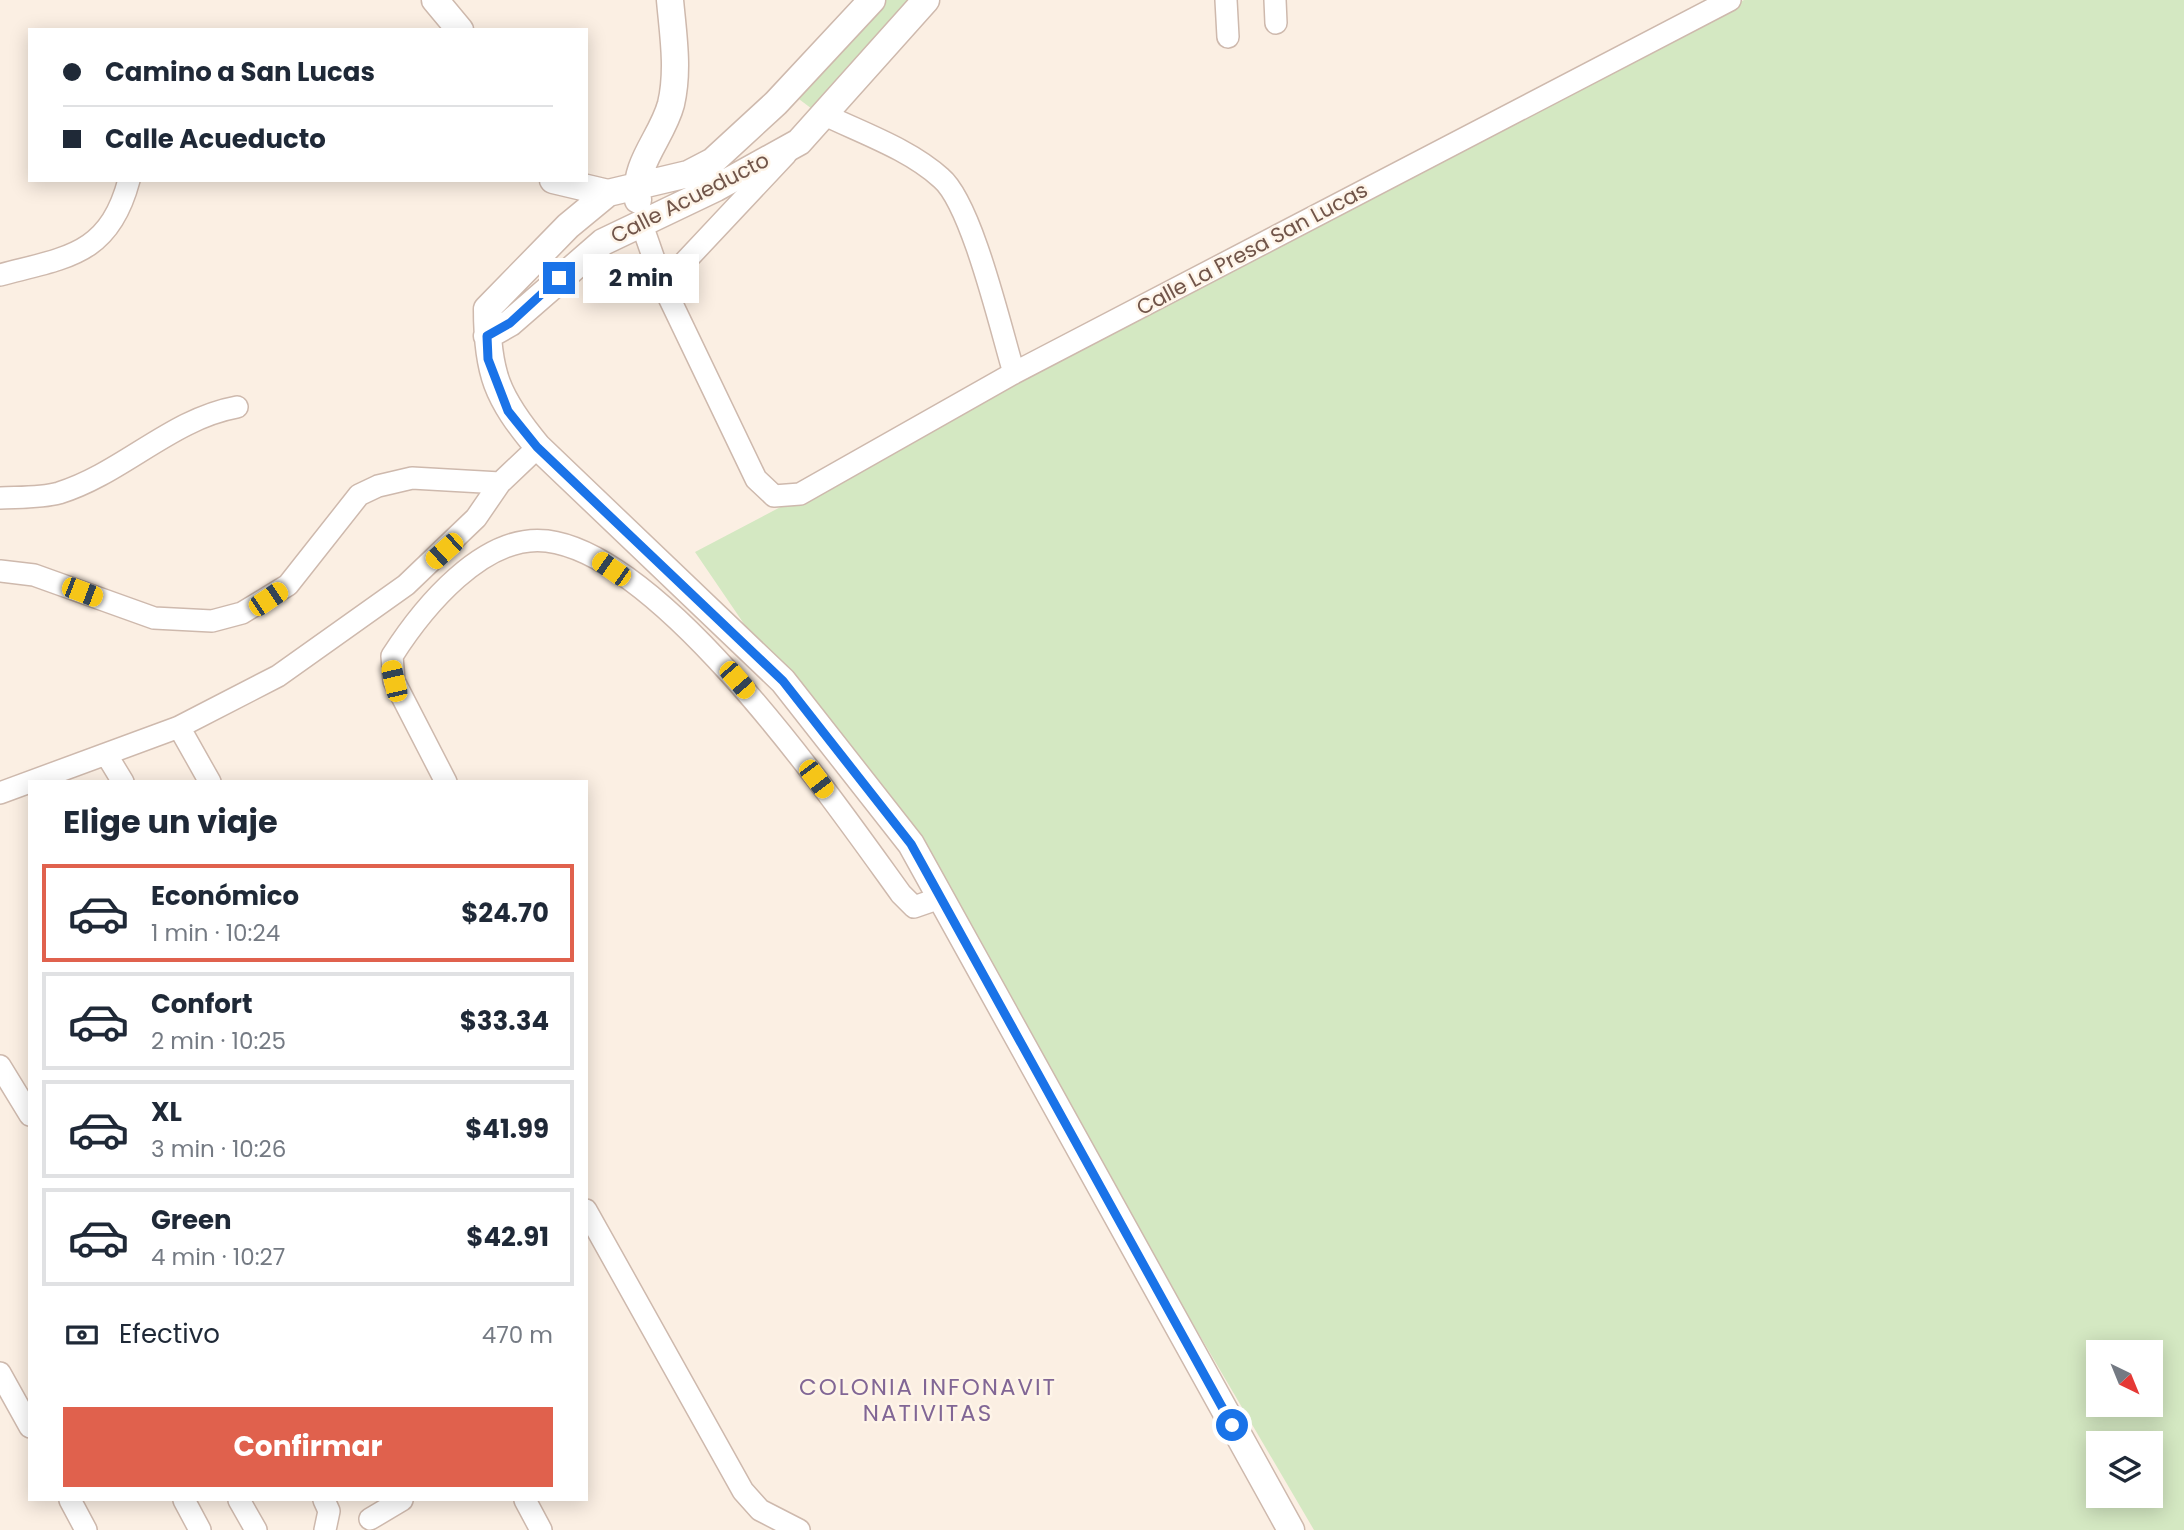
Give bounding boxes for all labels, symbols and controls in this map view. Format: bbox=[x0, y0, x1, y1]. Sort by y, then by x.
text: Camino a San Lucas bbox=[105, 54, 375, 90]
text: Calle Acueducto bbox=[105, 121, 326, 157]
street label: Calle Acueducto bbox=[606, 145, 774, 250]
street label: Calle La Presa San Lucas bbox=[1131, 175, 1372, 322]
callout: 2 min bbox=[584, 254, 699, 302]
route end bbox=[543, 262, 575, 294]
text: 2 min bbox=[609, 262, 673, 294]
car bbox=[422, 529, 467, 573]
car bbox=[588, 548, 635, 590]
car bbox=[59, 575, 106, 609]
car bbox=[245, 579, 292, 619]
car bbox=[716, 657, 759, 703]
car bbox=[380, 658, 409, 704]
car bbox=[795, 756, 838, 802]
text: Elige un viaje bbox=[63, 799, 278, 844]
text: Económico bbox=[151, 878, 299, 914]
icon: car bbox=[67, 882, 130, 945]
text: $24.70 bbox=[461, 895, 549, 931]
text: 1 min · 10:24 bbox=[151, 917, 280, 949]
text: Confort bbox=[151, 986, 253, 1022]
icon: car bbox=[67, 990, 130, 1053]
text: $33.34 bbox=[460, 1003, 549, 1039]
text: 2 min · 10:25 bbox=[151, 1025, 286, 1057]
text: XL bbox=[151, 1094, 182, 1130]
icon: car bbox=[67, 1098, 130, 1161]
text: $41.99 bbox=[465, 1111, 549, 1147]
text: 3 min · 10:26 bbox=[151, 1133, 286, 1165]
text: Green bbox=[151, 1202, 232, 1238]
icon: car bbox=[67, 1206, 130, 1269]
text: $42.91 bbox=[466, 1219, 549, 1255]
text: 4 min · 10:27 bbox=[151, 1241, 285, 1273]
icon: cash bbox=[63, 1316, 101, 1354]
text: Efectivo bbox=[119, 1316, 220, 1352]
text: 470 m bbox=[482, 1319, 553, 1351]
north arrow bbox=[2086, 1340, 2163, 1418]
map controls bbox=[2086, 1340, 2163, 1508]
district label: COLONIA INFONAVIT NATIVITAS bbox=[799, 1371, 1057, 1429]
button: Confirmar bbox=[63, 1407, 553, 1487]
route start bbox=[1216, 1409, 1248, 1441]
button: layers bbox=[2086, 1431, 2163, 1508]

